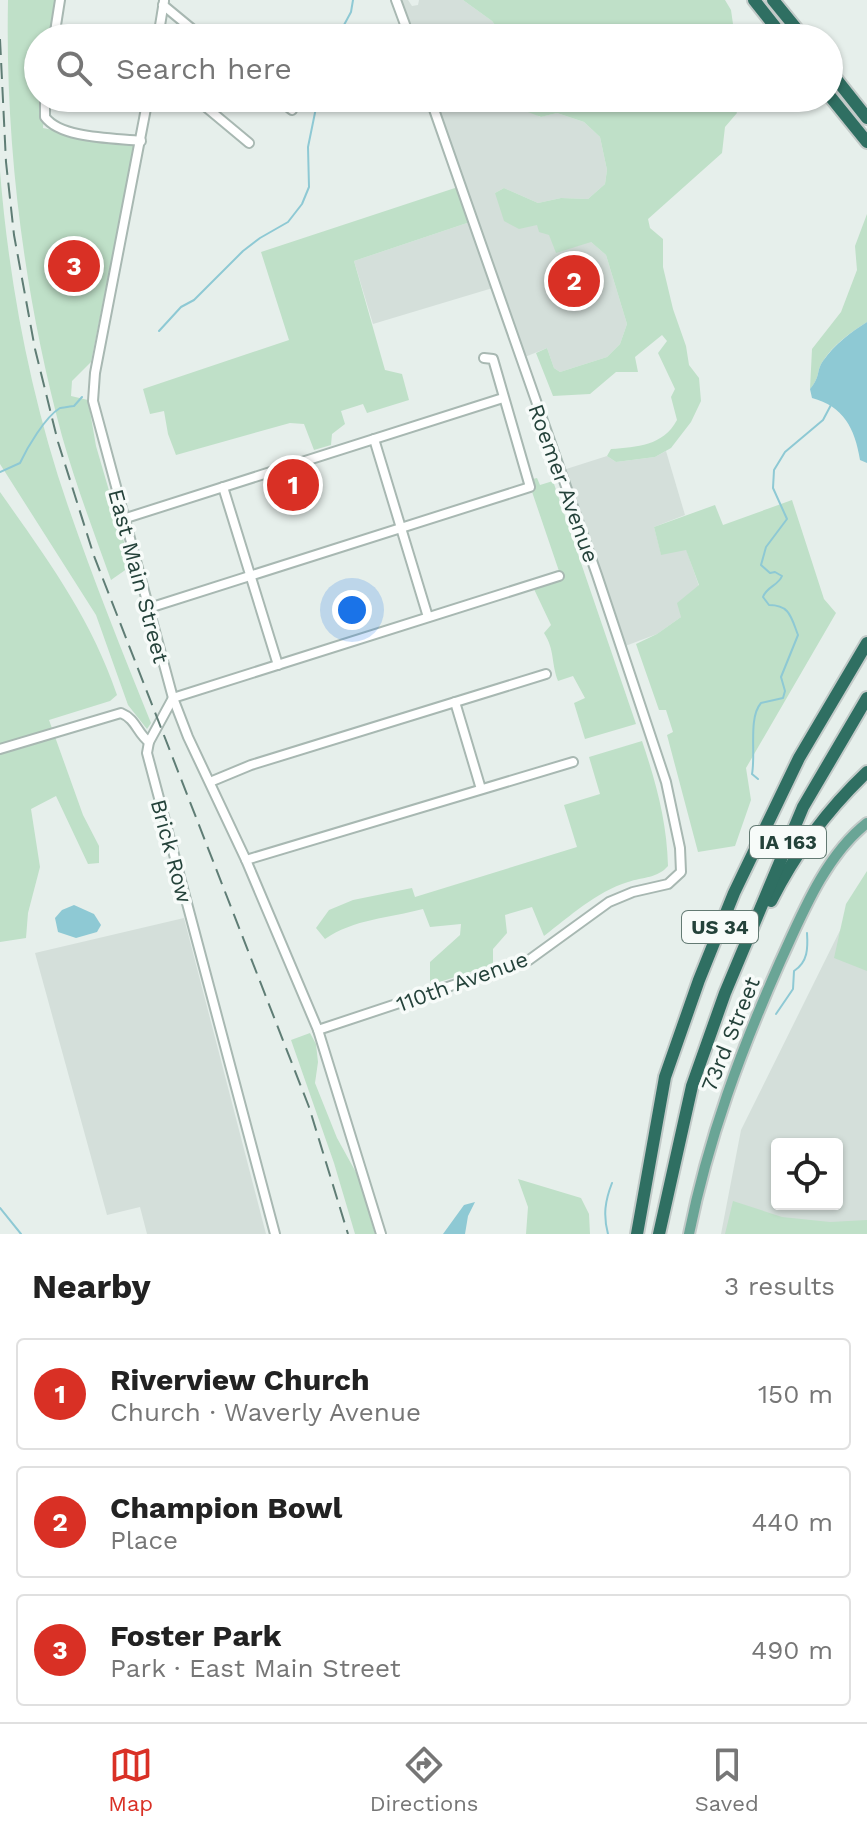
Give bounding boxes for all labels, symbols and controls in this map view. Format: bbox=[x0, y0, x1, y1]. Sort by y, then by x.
search box bbox=[24, 24, 843, 112]
icon: search bbox=[52, 46, 96, 90]
text: Search here bbox=[116, 51, 292, 86]
pin: 3 bbox=[48, 236, 100, 296]
pin: 2 bbox=[548, 251, 600, 311]
street label: Roemer Avenue bbox=[523, 401, 604, 566]
pin: 1 bbox=[267, 455, 319, 515]
street label: East Main Street bbox=[103, 486, 174, 666]
your location bbox=[332, 590, 372, 630]
street label: Brick Row bbox=[146, 796, 197, 906]
road number: IA 163 bbox=[750, 826, 826, 858]
road number: US 34 bbox=[682, 911, 758, 943]
street label: 110th Avenue bbox=[393, 946, 531, 1017]
street label: 73rd Street bbox=[696, 973, 765, 1095]
map controls bbox=[771, 1138, 843, 1210]
button: locate bbox=[771, 1138, 843, 1210]
text: Nearby bbox=[32, 1266, 151, 1306]
text: 3 results bbox=[724, 1271, 835, 1301]
text: Riverview Church bbox=[110, 1362, 370, 1397]
text: 1 bbox=[54, 1379, 66, 1409]
text: 150 m bbox=[758, 1379, 833, 1409]
text: Church · Waverly Avenue bbox=[110, 1397, 421, 1427]
text: Champion Bowl bbox=[110, 1490, 342, 1525]
text: 2 bbox=[52, 1507, 68, 1537]
text: 440 m bbox=[751, 1507, 833, 1537]
text: Place bbox=[110, 1525, 178, 1555]
text: Foster Park bbox=[110, 1618, 281, 1653]
text: 3 bbox=[52, 1635, 68, 1665]
text: 490 m bbox=[751, 1635, 833, 1665]
text: Park · East Main Street bbox=[110, 1653, 401, 1683]
tab: Map bbox=[108, 1743, 153, 1816]
tab: Directions bbox=[370, 1743, 478, 1816]
tab: Saved bbox=[695, 1743, 759, 1816]

